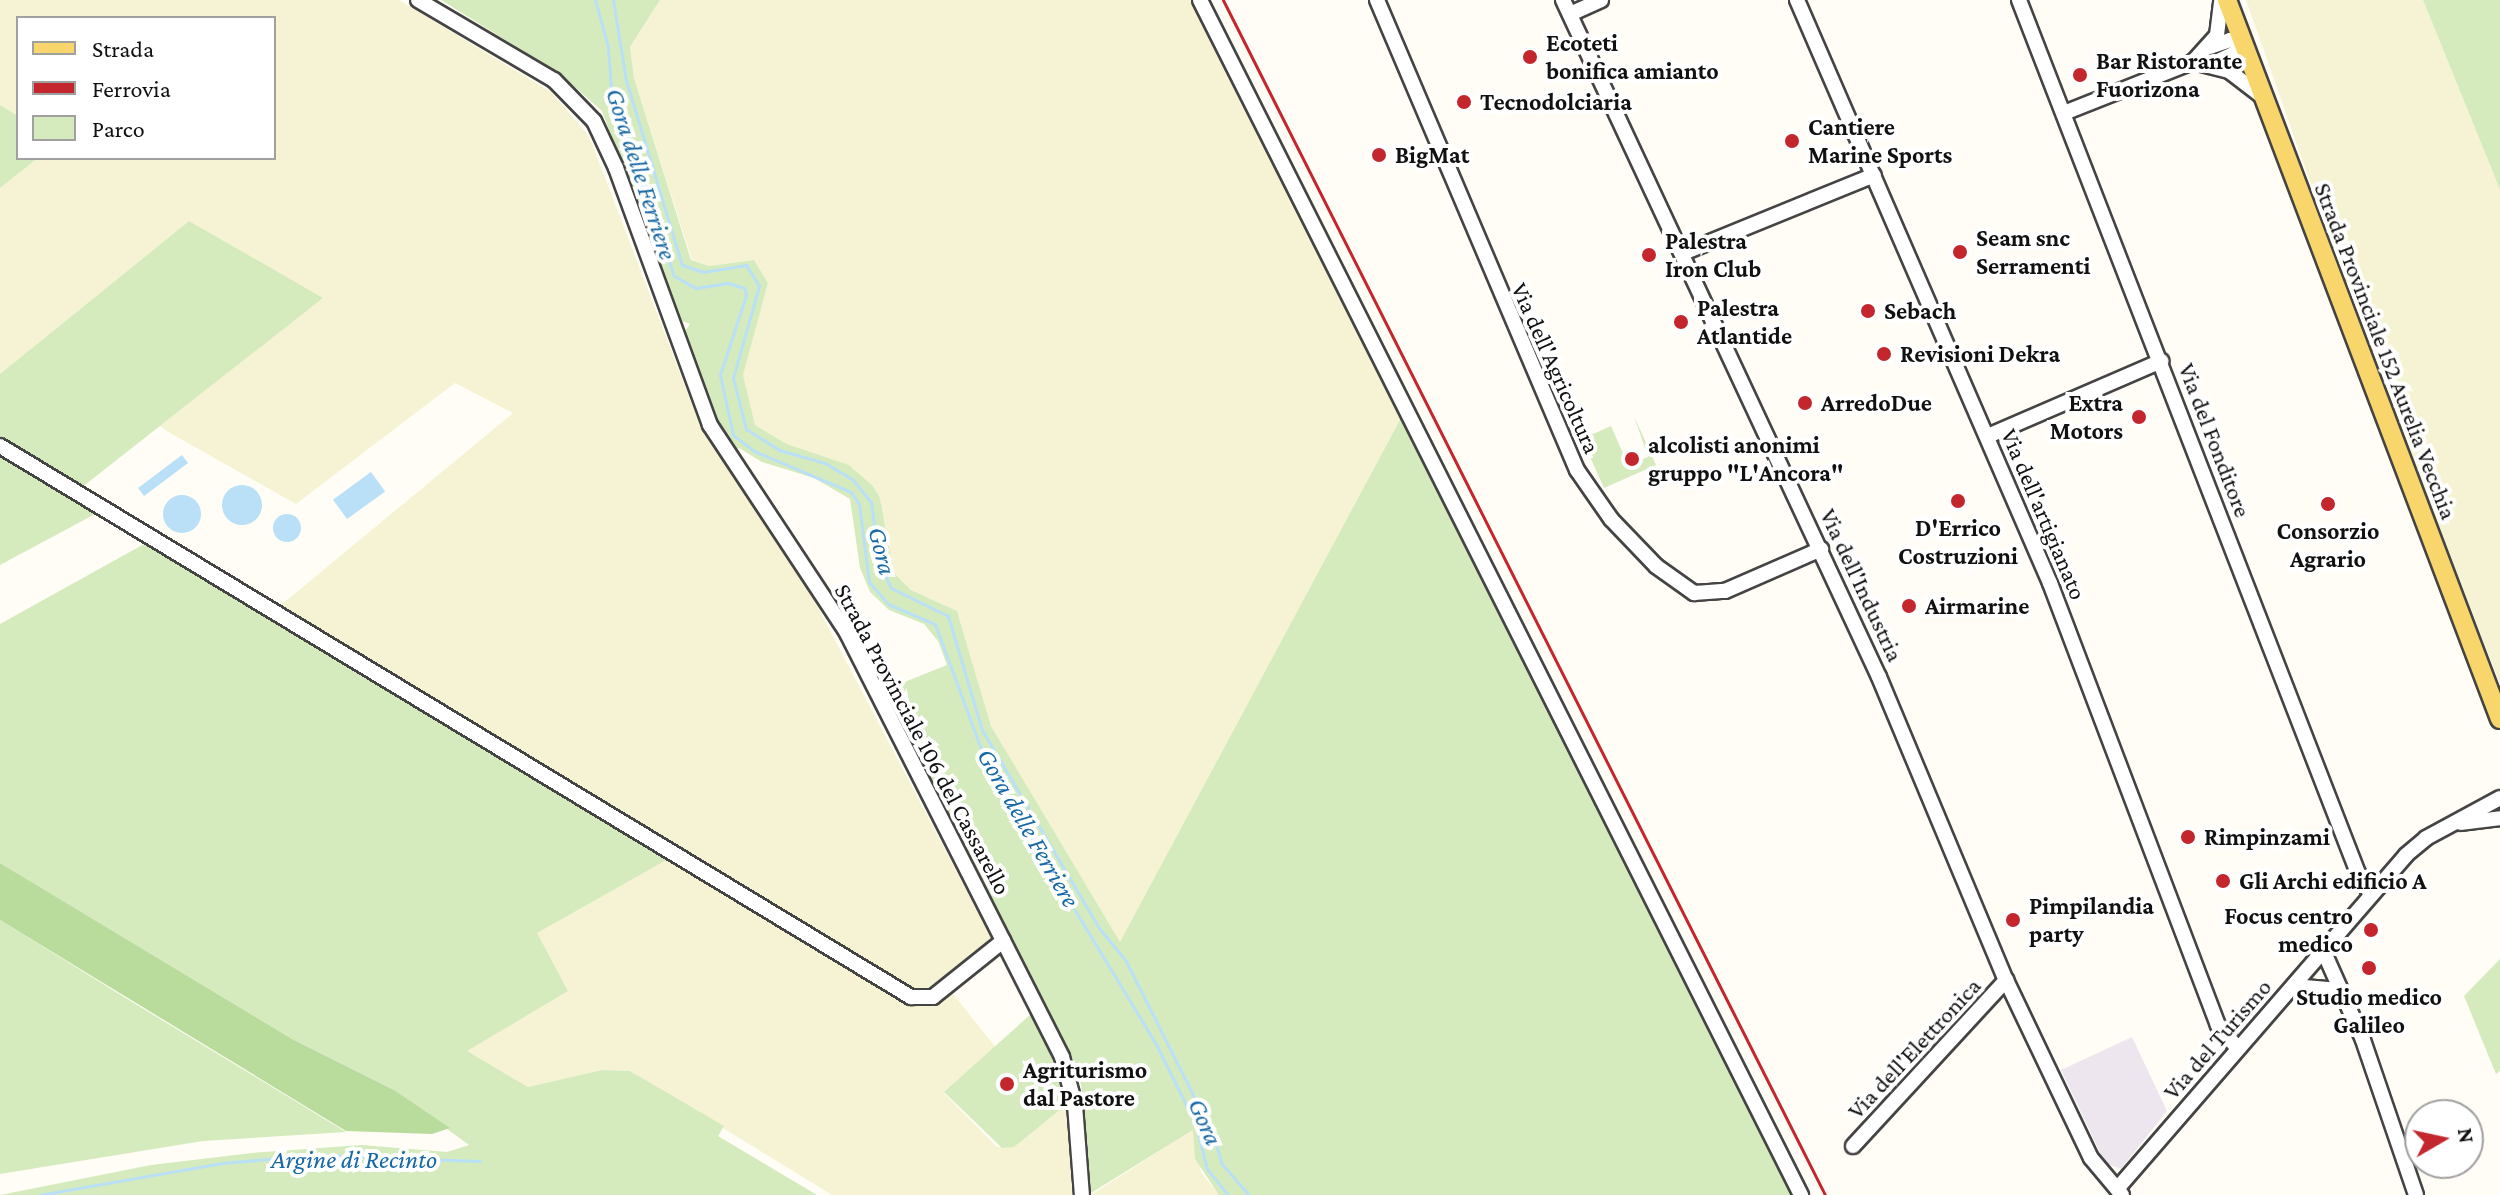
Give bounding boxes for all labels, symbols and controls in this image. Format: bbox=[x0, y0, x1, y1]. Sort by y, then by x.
legend bbox=[16, 16, 276, 160]
place label: Ecoteti bonifica amianto bbox=[1546, 29, 1719, 85]
text: Strada bbox=[92, 35, 154, 62]
place label: Bar Ristorante Fuorizona bbox=[2096, 47, 2242, 103]
marker: Ecoteti bonifica amianto bbox=[1521, 48, 1539, 66]
marker: Bar Ristorante Fuorizona bbox=[2071, 66, 2089, 84]
text: Ferrovia bbox=[92, 75, 171, 102]
water label: Gora delle Ferriere bbox=[599, 84, 683, 264]
place label: Tecnodolciaria bbox=[1480, 88, 1632, 116]
marker: Tecnodolciaria bbox=[1455, 93, 1473, 111]
place label: Cantiere Marine Sports bbox=[1808, 113, 1952, 169]
text: Parco bbox=[92, 115, 145, 142]
marker: Cantiere Marine Sports bbox=[1783, 132, 1801, 150]
place label: BigMat bbox=[1395, 141, 1469, 169]
marker: BigMat bbox=[1370, 146, 1388, 164]
street label: Strada Provinciale 152 Aurelia Vecchia bbox=[2308, 179, 2464, 523]
place label: Seam snc Serramenti bbox=[1976, 224, 2090, 280]
place label: Palestra Iron Club bbox=[1665, 227, 1761, 283]
marker: Seam snc Serramenti bbox=[1951, 243, 1969, 261]
marker: Palestra Iron Club bbox=[1640, 246, 1658, 264]
street label: Via dell'Agricoltura bbox=[1505, 278, 1607, 458]
place label: Palestra Atlantide bbox=[1697, 294, 1792, 350]
place label: Sebach bbox=[1884, 297, 1956, 325]
marker: Sebach bbox=[1859, 302, 1877, 320]
marker: Palestra Atlantide bbox=[1672, 313, 1690, 331]
place label: Revisioni Dekra bbox=[1900, 340, 2060, 368]
marker: Revisioni Dekra bbox=[1875, 345, 1893, 363]
street label: Via del Fonditore bbox=[2172, 359, 2258, 521]
place label: ArredoDue bbox=[1821, 389, 1932, 417]
place label: Extra Motors bbox=[2050, 389, 2123, 445]
marker: ArredoDue bbox=[1796, 394, 1814, 412]
marker: Extra Motors bbox=[2130, 408, 2148, 426]
street label: Via dell'artigianato bbox=[1995, 424, 2093, 604]
place label: alcolisti anonimi gruppo "L'Ancora" bbox=[1648, 431, 1843, 487]
marker: alcolisti anonimi gruppo "L'Ancora" bbox=[1623, 450, 1641, 468]
marker: D'Errico Costruzioni bbox=[1949, 492, 1967, 510]
marker: Consorzio Agrario bbox=[2319, 495, 2337, 513]
street label: Via dell'Industria bbox=[1814, 504, 1910, 666]
place label: D'Errico Costruzioni bbox=[1898, 514, 2018, 570]
place label: Consorzio Agrario bbox=[2277, 517, 2379, 573]
water label: Gora bbox=[861, 524, 903, 578]
street label: Strada Provinciale 106 del Cassarello bbox=[829, 579, 1017, 899]
place label: Airmarine bbox=[1925, 592, 2029, 620]
marker: Airmarine bbox=[1900, 597, 1918, 615]
water label: Gora delle Ferriere bbox=[970, 743, 1086, 913]
place label: Rimpinzami bbox=[2204, 823, 2330, 851]
marker: Rimpinzami bbox=[2179, 828, 2197, 846]
place label: Gli Archi edificio A bbox=[2239, 867, 2427, 895]
marker: Gli Archi edificio A bbox=[2214, 872, 2232, 890]
place label: Pimpilandia party bbox=[2029, 892, 2154, 948]
place label: Focus centro medico bbox=[2224, 902, 2353, 958]
marker: Pimpilandia party bbox=[2004, 911, 2022, 929]
marker: Focus centro medico bbox=[2360, 919, 2382, 941]
marker: Studio medico Galileo bbox=[2358, 957, 2380, 979]
street label: Via dell'Elettronica bbox=[1841, 971, 1987, 1125]
street label: Via del Turismo bbox=[2157, 973, 2277, 1105]
place label: Studio medico Galileo bbox=[2296, 983, 2442, 1039]
place label: Agriturismo dal Pastore bbox=[1023, 1056, 1147, 1112]
marker: Agriturismo dal Pastore bbox=[998, 1075, 1016, 1093]
water label: Gora bbox=[1181, 1094, 1229, 1150]
north arrow bbox=[2404, 1099, 2484, 1179]
text: N bbox=[2453, 1126, 2480, 1145]
water label: Argine di Recinto bbox=[271, 1144, 437, 1176]

